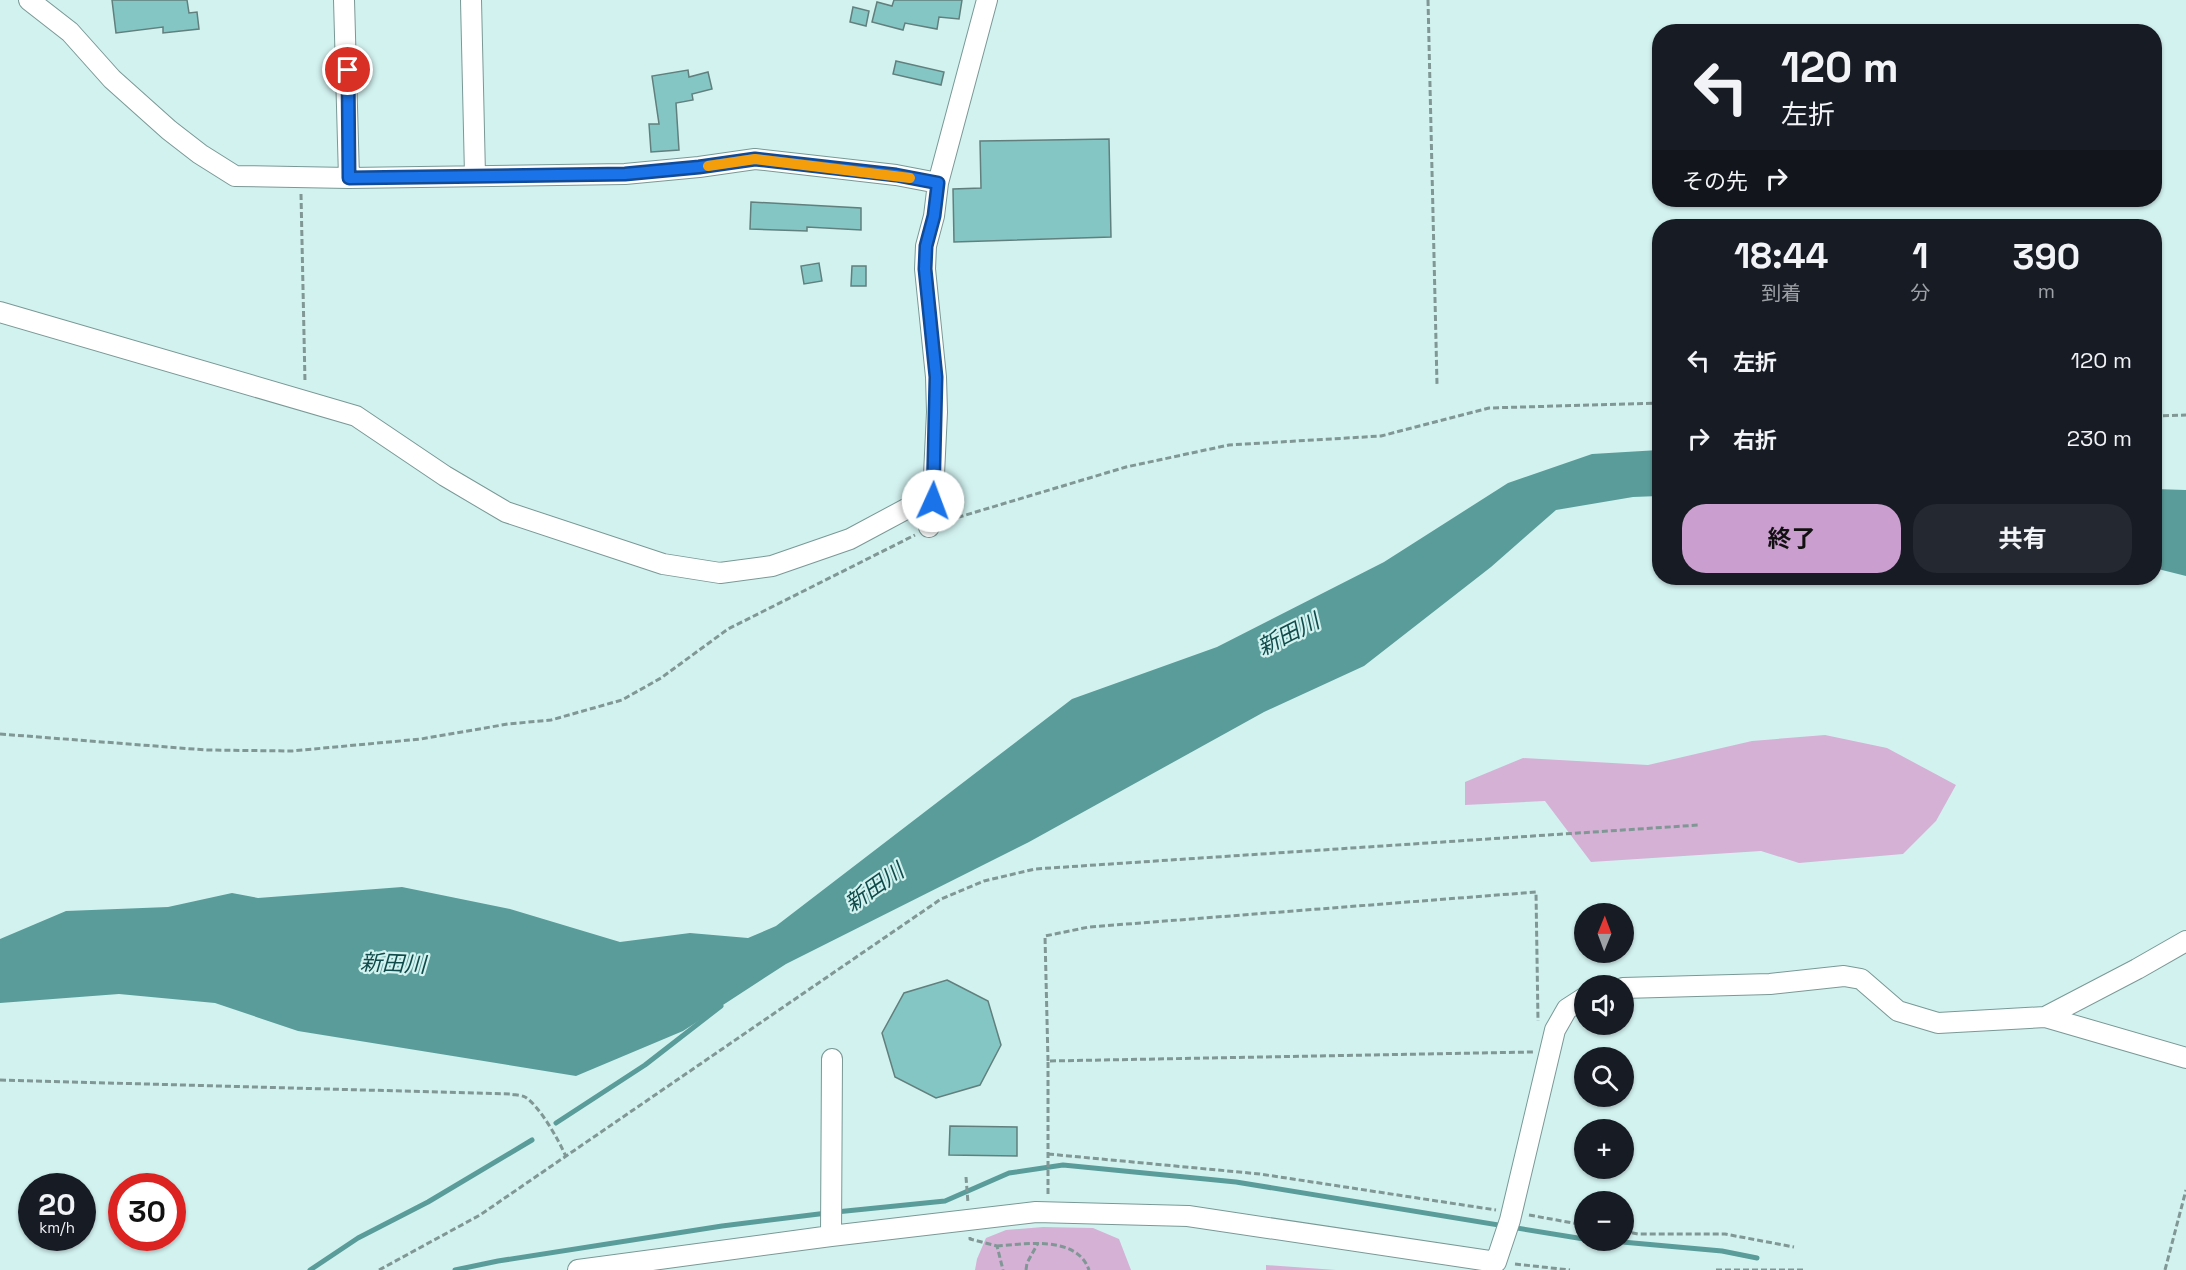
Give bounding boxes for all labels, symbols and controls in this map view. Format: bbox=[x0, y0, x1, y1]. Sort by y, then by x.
text: 120 m bbox=[1781, 41, 1899, 94]
pin bbox=[322, 44, 373, 95]
icon: left bbox=[1682, 48, 1760, 126]
icon: arrive bbox=[331, 53, 364, 86]
text: 左折 bbox=[1781, 97, 1835, 132]
icon: right bbox=[1760, 162, 1793, 195]
text: その先 bbox=[1682, 167, 1748, 195]
text: 18:44 bbox=[1734, 233, 1828, 279]
text: 1 bbox=[1912, 233, 1929, 279]
text: 390 bbox=[2013, 234, 2080, 280]
text: m bbox=[2038, 278, 2055, 304]
text: 到着 bbox=[1761, 280, 1801, 306]
text: 分 bbox=[1910, 280, 1930, 306]
icon: left bbox=[1682, 344, 1715, 377]
text: 120 m bbox=[2071, 346, 2132, 374]
text: 左折 bbox=[1733, 348, 1777, 376]
icon: right bbox=[1682, 422, 1715, 455]
text: 230 m bbox=[2067, 424, 2132, 452]
text: 右折 bbox=[1733, 426, 1777, 454]
position arrow bbox=[901, 469, 965, 533]
button: 終了 bbox=[1682, 504, 1901, 573]
button: 共有 bbox=[1913, 504, 2132, 573]
water label: 新田川 bbox=[1252, 606, 1326, 661]
water label: 新田川 bbox=[839, 855, 911, 917]
north arrow bbox=[1574, 903, 1634, 963]
map controls bbox=[1574, 903, 1634, 1251]
water label: 新田川 bbox=[360, 948, 428, 978]
button: sound bbox=[1574, 975, 1634, 1035]
button: search bbox=[1574, 1047, 1634, 1107]
button: + bbox=[1574, 1119, 1634, 1179]
speed limit sign: 30 bbox=[108, 1173, 186, 1251]
text: 20 bbox=[38, 1185, 76, 1224]
button: − bbox=[1574, 1191, 1634, 1251]
text: km/h bbox=[39, 1218, 75, 1237]

